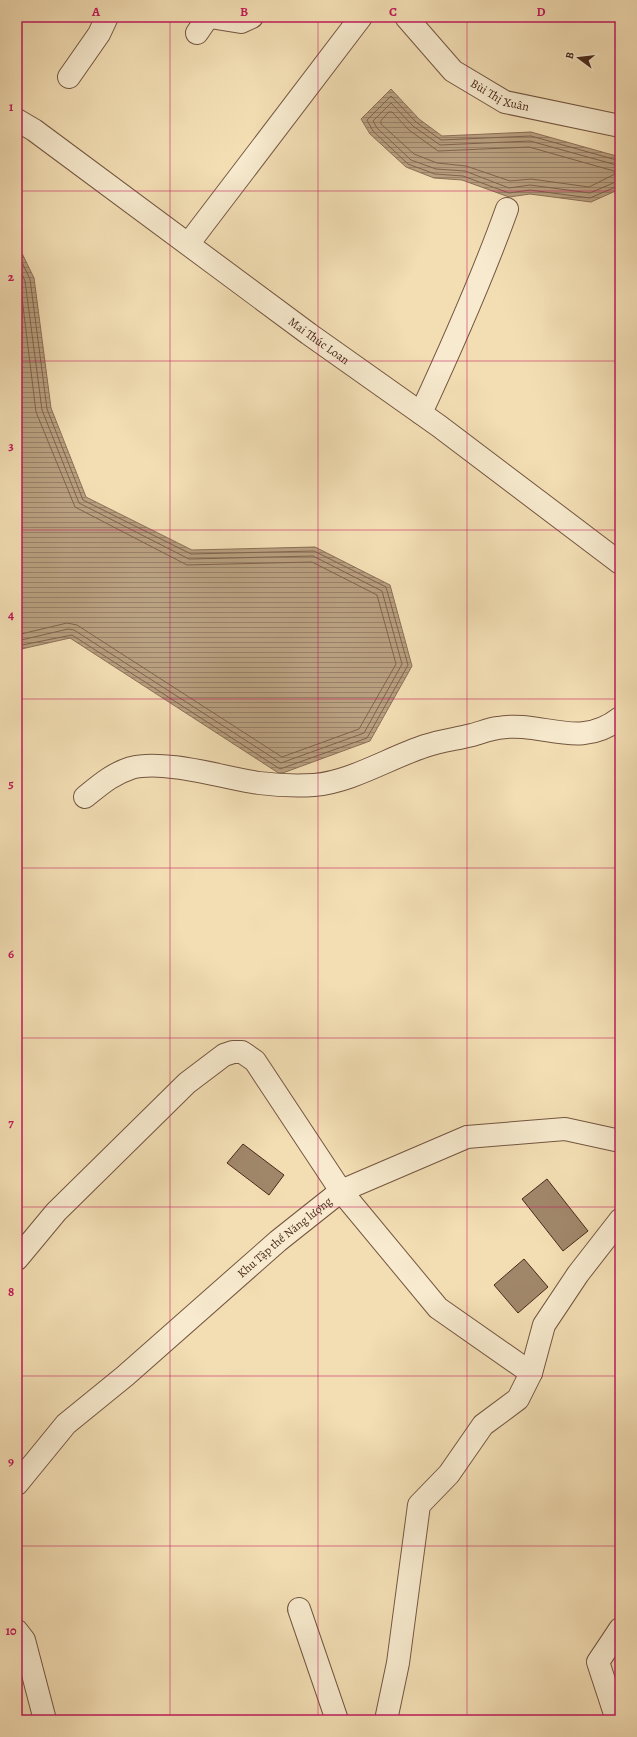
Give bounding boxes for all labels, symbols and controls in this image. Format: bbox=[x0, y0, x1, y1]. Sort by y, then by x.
text: A bbox=[91, 3, 101, 20]
text: B bbox=[240, 3, 248, 20]
text: C bbox=[389, 3, 397, 20]
text: D bbox=[536, 3, 546, 20]
north arrow bbox=[559, 38, 599, 78]
text: B bbox=[562, 50, 578, 61]
street label: Bùi Thị Xuân bbox=[468, 75, 531, 115]
text: 1 bbox=[9, 98, 14, 115]
text: 2 bbox=[8, 268, 15, 285]
street label: Mai Thúc Loan bbox=[285, 313, 353, 368]
text: 3 bbox=[8, 437, 14, 454]
text: 4 bbox=[8, 606, 14, 623]
text: 5 bbox=[8, 775, 14, 792]
text: 6 bbox=[8, 945, 14, 962]
text: 7 bbox=[8, 1114, 14, 1131]
street label: Khu Tập thể Năng lượng bbox=[234, 1193, 335, 1281]
text: 8 bbox=[8, 1283, 14, 1300]
text: 9 bbox=[8, 1453, 14, 1470]
text: 10 bbox=[5, 1622, 17, 1639]

